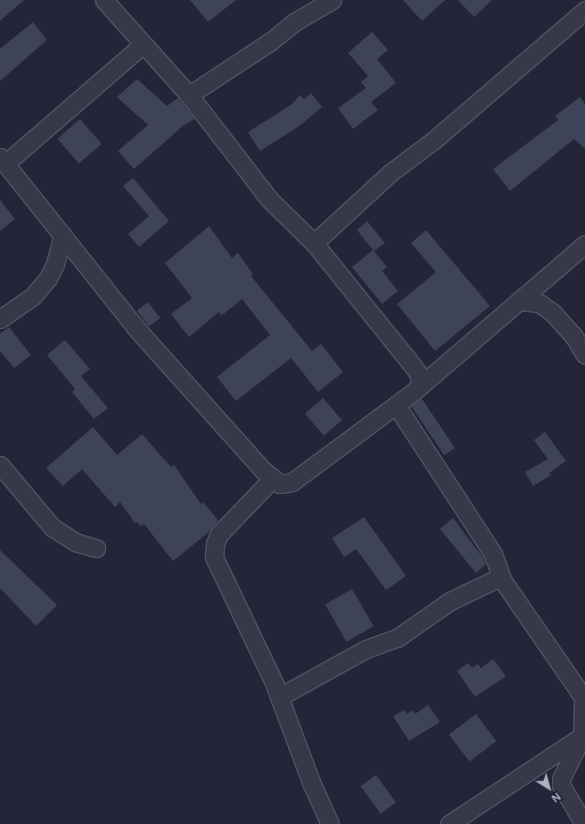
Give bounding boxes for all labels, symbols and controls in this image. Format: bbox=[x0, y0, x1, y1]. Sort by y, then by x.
north arrow bbox=[529, 768, 569, 808]
text: N bbox=[549, 790, 564, 806]

